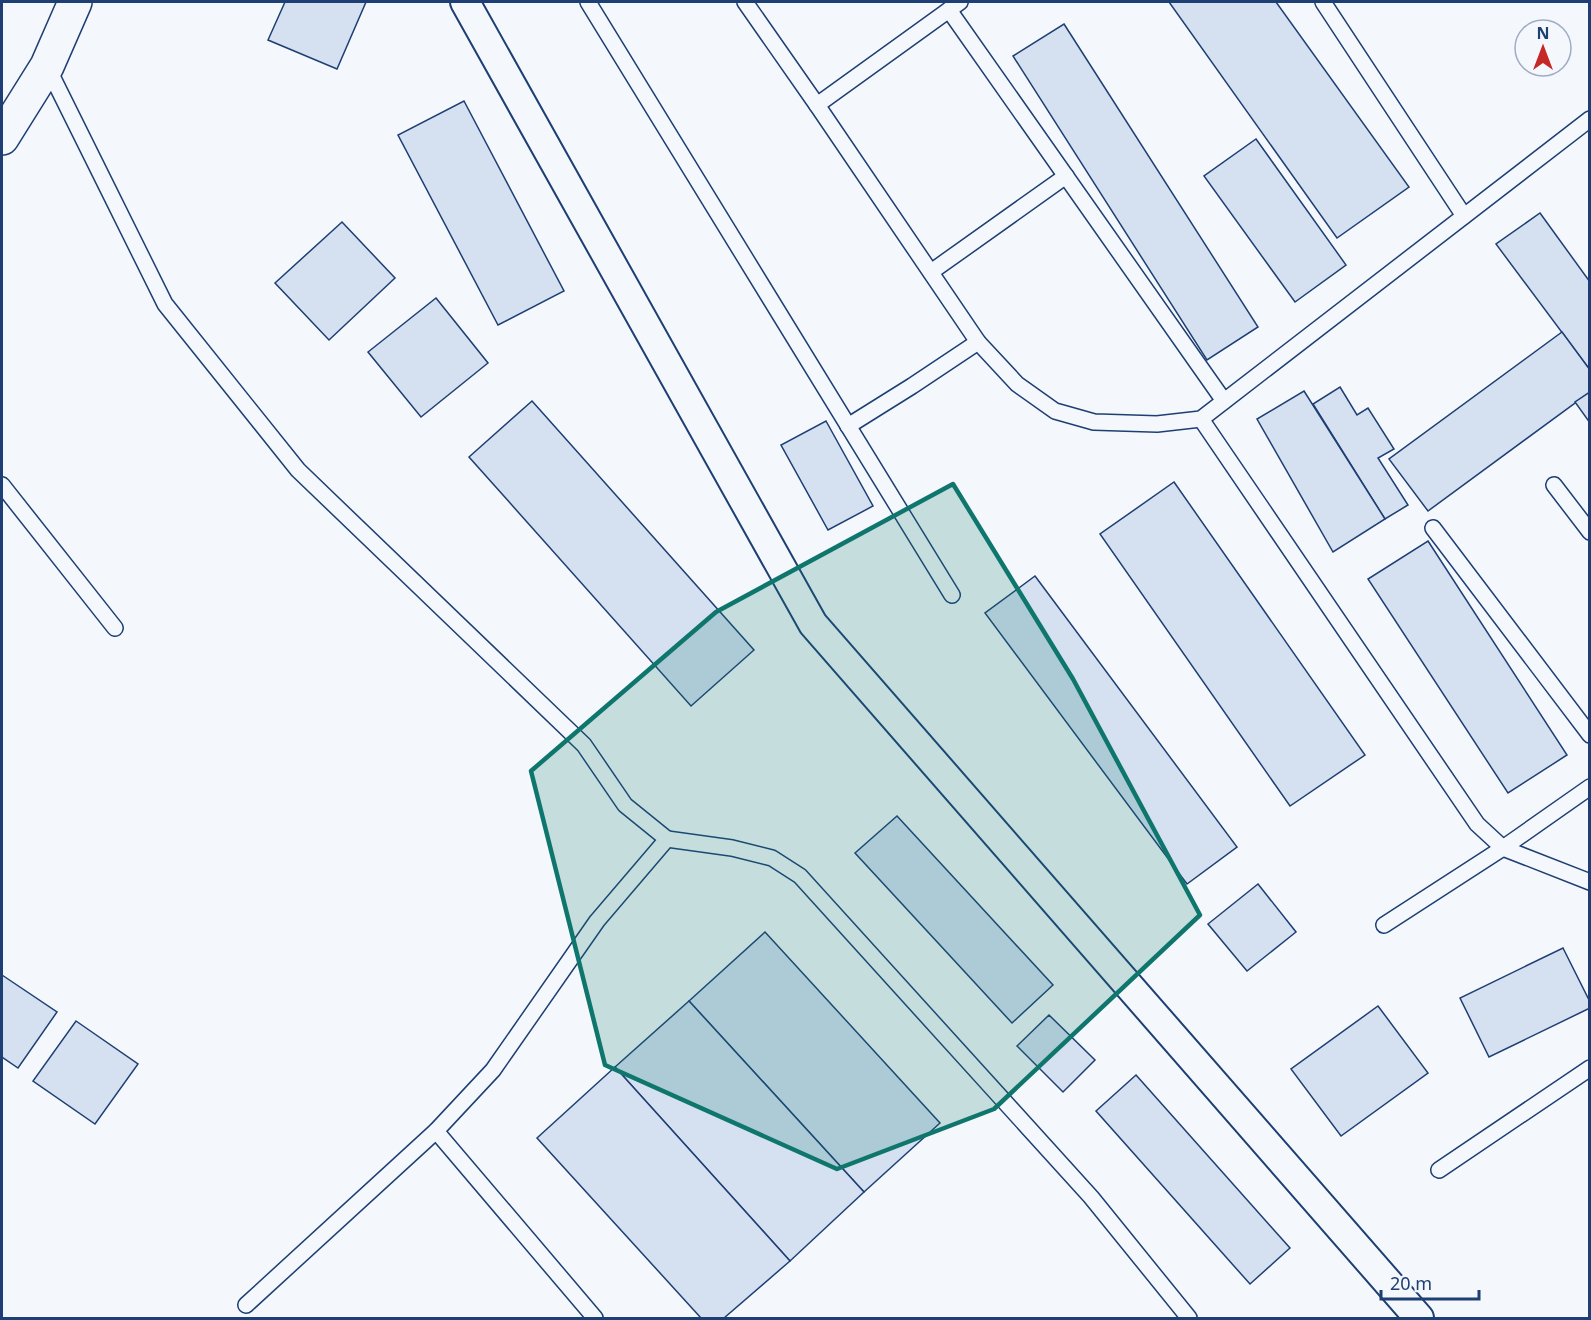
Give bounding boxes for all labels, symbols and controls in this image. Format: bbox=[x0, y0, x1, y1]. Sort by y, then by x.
north arrow bbox=[1513, 18, 1573, 78]
text: N bbox=[1536, 22, 1550, 44]
scale bar bbox=[1381, 1263, 1478, 1301]
text: 20 m bbox=[1390, 1271, 1432, 1295]

